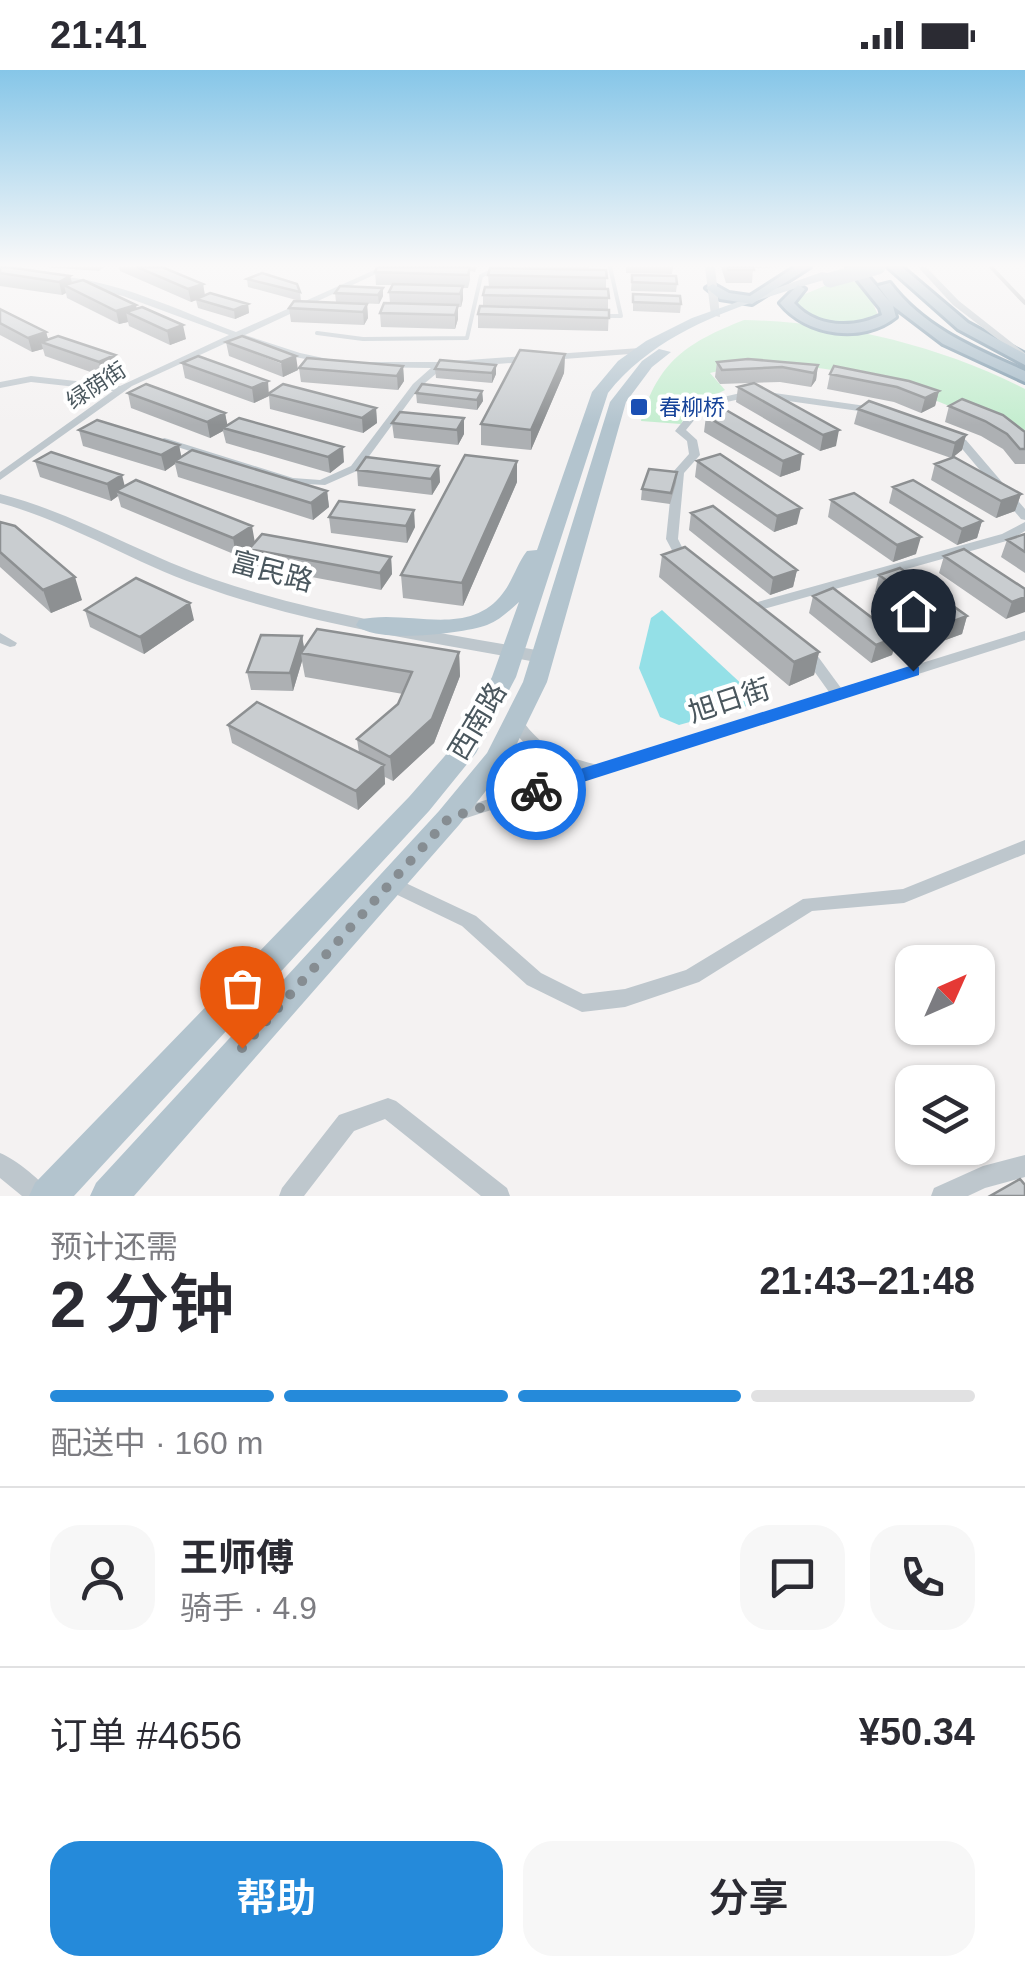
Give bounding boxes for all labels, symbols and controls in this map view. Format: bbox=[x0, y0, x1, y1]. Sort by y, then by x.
text: 21:41 bbox=[50, 14, 147, 56]
street label: 绿荫街 bbox=[62, 357, 131, 414]
place label: 春柳桥 bbox=[659, 395, 725, 420]
marker: 春柳桥 bbox=[628, 396, 650, 418]
street label: 富民路 bbox=[227, 546, 316, 597]
pin bbox=[871, 569, 956, 672]
icon: home bbox=[886, 584, 941, 639]
street label: 旭日街 bbox=[684, 673, 774, 728]
street label: 西南路 bbox=[443, 677, 512, 765]
courier bbox=[486, 740, 586, 840]
icon: bike bbox=[509, 763, 564, 818]
north arrow bbox=[895, 945, 995, 1045]
map controls bbox=[895, 945, 995, 1165]
pin bbox=[200, 946, 285, 1049]
icon: bag bbox=[215, 961, 270, 1016]
button: layers bbox=[895, 1065, 995, 1165]
text: 预计还需 bbox=[50, 1229, 178, 1265]
text: 21:43–21:48 bbox=[759, 1260, 975, 1302]
text: 2 分钟 bbox=[50, 1268, 234, 1341]
text: 配送中 · 160 m bbox=[50, 1425, 263, 1461]
button: person bbox=[50, 1525, 155, 1630]
button: chat bbox=[740, 1525, 845, 1630]
button: phone bbox=[870, 1525, 975, 1630]
text: 王师傅 bbox=[180, 1537, 294, 1579]
text: 骑手 · 4.9 bbox=[180, 1590, 317, 1626]
text: ¥50.34 bbox=[859, 1711, 975, 1753]
text: 订单 #4656 bbox=[50, 1715, 242, 1757]
button: 帮助 bbox=[50, 1841, 503, 1956]
button: 分享 bbox=[523, 1841, 975, 1956]

